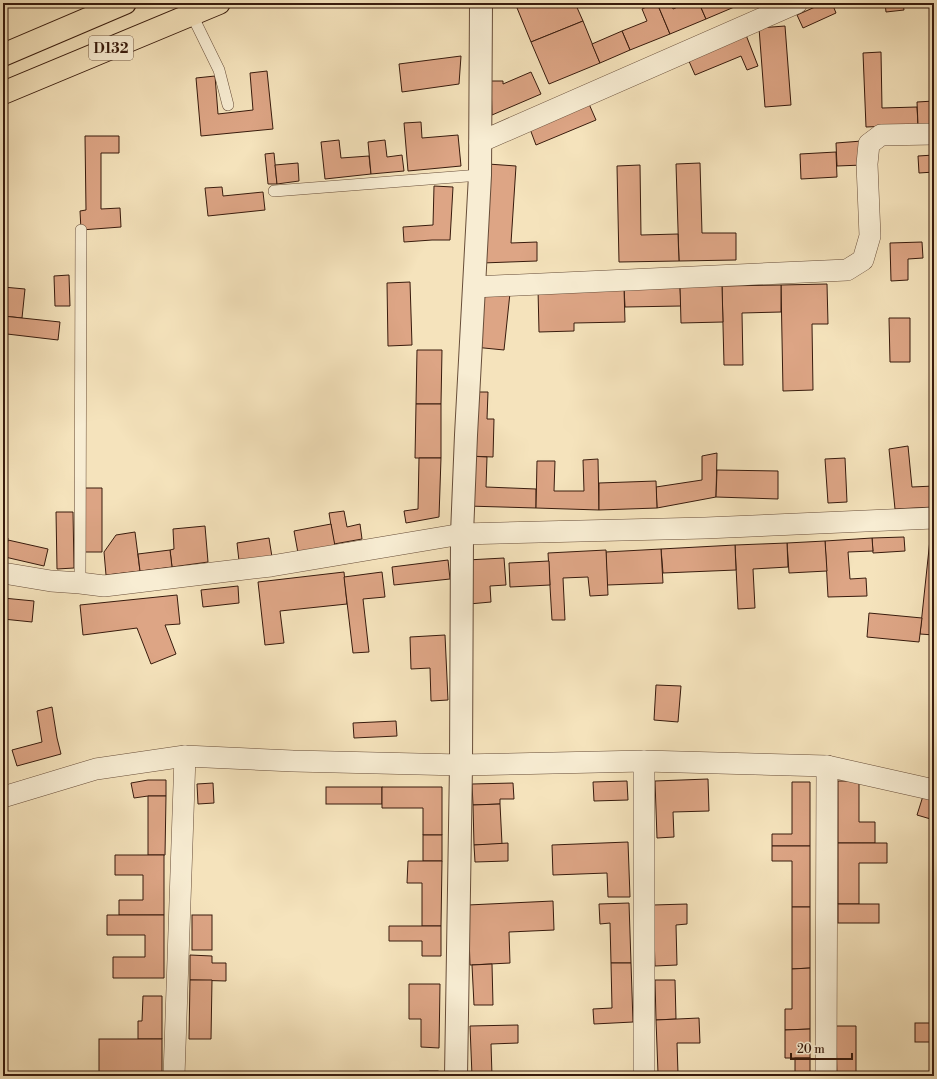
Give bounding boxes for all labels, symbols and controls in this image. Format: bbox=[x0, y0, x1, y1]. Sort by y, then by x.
road number: D132 bbox=[89, 36, 133, 60]
scale bar bbox=[791, 1035, 852, 1061]
text: 20 m bbox=[797, 1042, 825, 1057]

